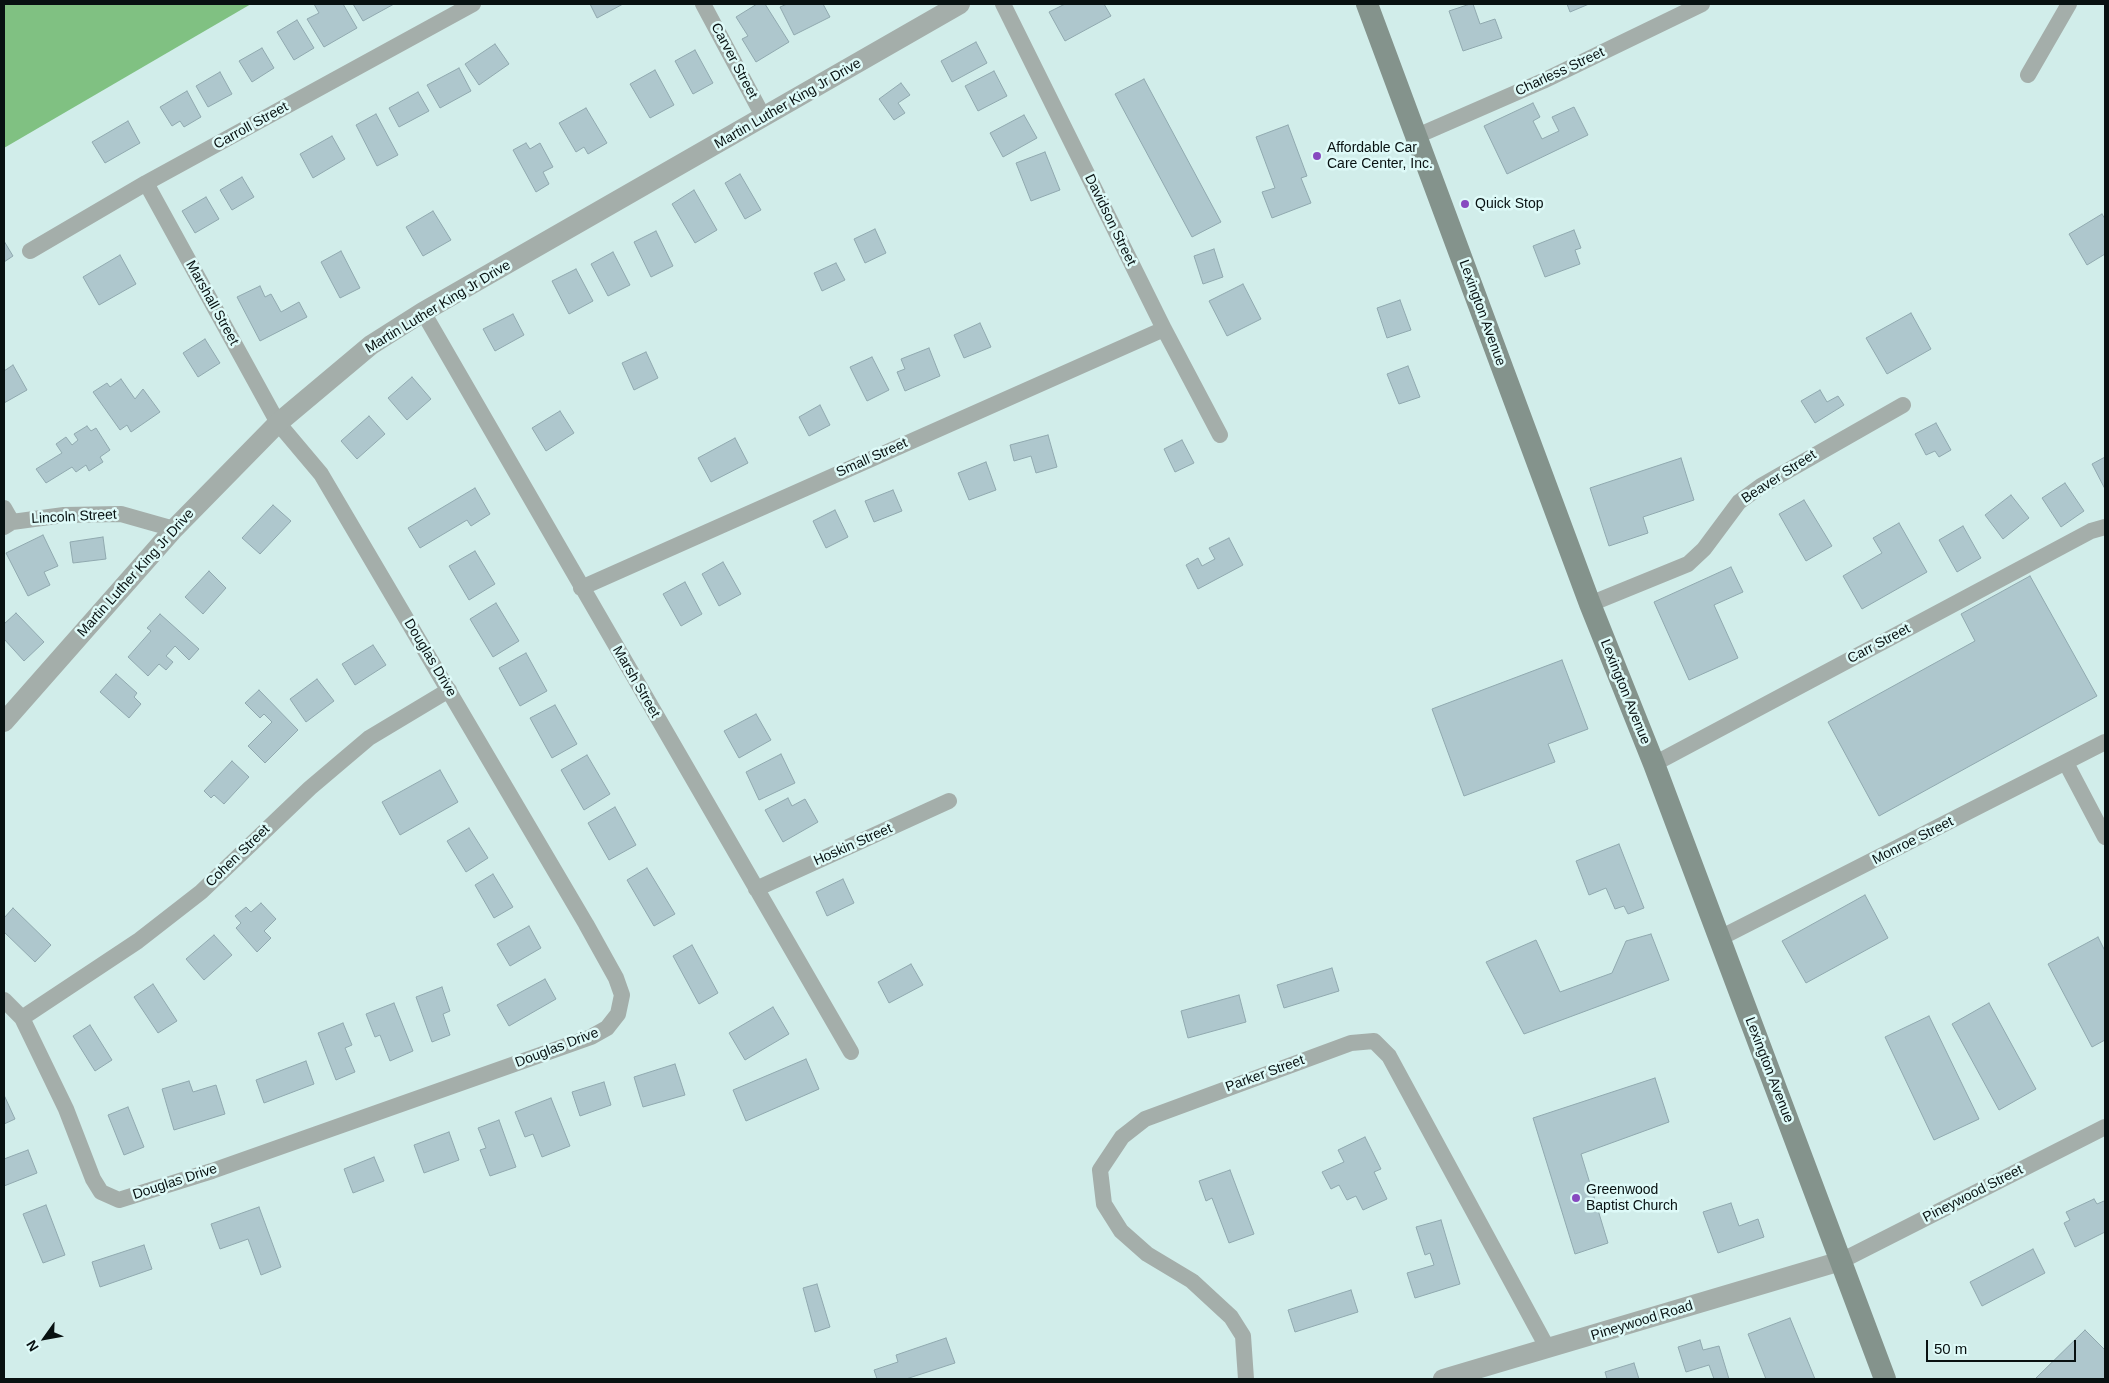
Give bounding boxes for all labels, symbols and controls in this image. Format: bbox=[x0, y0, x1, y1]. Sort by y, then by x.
street label: Carver Street bbox=[707, 20, 761, 102]
street label: Charless Street bbox=[1513, 44, 1607, 100]
street label: Martin Luther King Jr Drive bbox=[712, 55, 864, 153]
street label: Carroll Street bbox=[211, 99, 291, 153]
place label: Affordable Car Care Center, Inc. bbox=[1327, 140, 1433, 172]
marker: Affordable Car Care Center, Inc. bbox=[1311, 150, 1323, 162]
street label: Davidson Street bbox=[1081, 172, 1139, 268]
place label: Quick Stop bbox=[1475, 196, 1543, 212]
marker: Quick Stop bbox=[1459, 198, 1471, 210]
street label: Martin Luther King Jr Drive bbox=[362, 257, 514, 357]
street label: Marshall Street bbox=[182, 258, 242, 348]
street label: Lexington Avenue bbox=[1455, 258, 1509, 368]
street label: Small Street bbox=[834, 435, 910, 481]
street label: Beaver Street bbox=[1739, 447, 1819, 507]
street label: Lincoln Street bbox=[31, 506, 117, 528]
street label: Martin Luther King Jr Drive bbox=[74, 506, 198, 640]
street label: Douglas Drive bbox=[400, 616, 460, 700]
street label: Carr Street bbox=[1845, 621, 1913, 667]
street label: Lexington Avenue bbox=[1596, 637, 1654, 747]
street label: Marsh Street bbox=[609, 643, 663, 721]
street label: Monroe Street bbox=[1870, 813, 1956, 869]
street label: Hoskin Street bbox=[811, 820, 895, 870]
street label: Cohen Street bbox=[202, 821, 274, 891]
street label: Lexington Avenue bbox=[1741, 1015, 1797, 1125]
street label: Douglas Drive bbox=[513, 1024, 601, 1072]
street label: Parker Street bbox=[1223, 1052, 1307, 1096]
street label: Douglas Drive bbox=[131, 1160, 219, 1204]
street label: Pineywood Street bbox=[1920, 1162, 2026, 1226]
place label: Greenwood Baptist Church bbox=[1586, 1182, 1678, 1214]
marker: Greenwood Baptist Church bbox=[1570, 1192, 1582, 1204]
street label: Pineywood Road bbox=[1589, 1297, 1695, 1345]
north arrow bbox=[20, 1313, 70, 1363]
scale bar bbox=[1929, 1330, 2079, 1362]
text: N bbox=[23, 1337, 42, 1354]
text: 50 m bbox=[1934, 1340, 1967, 1357]

